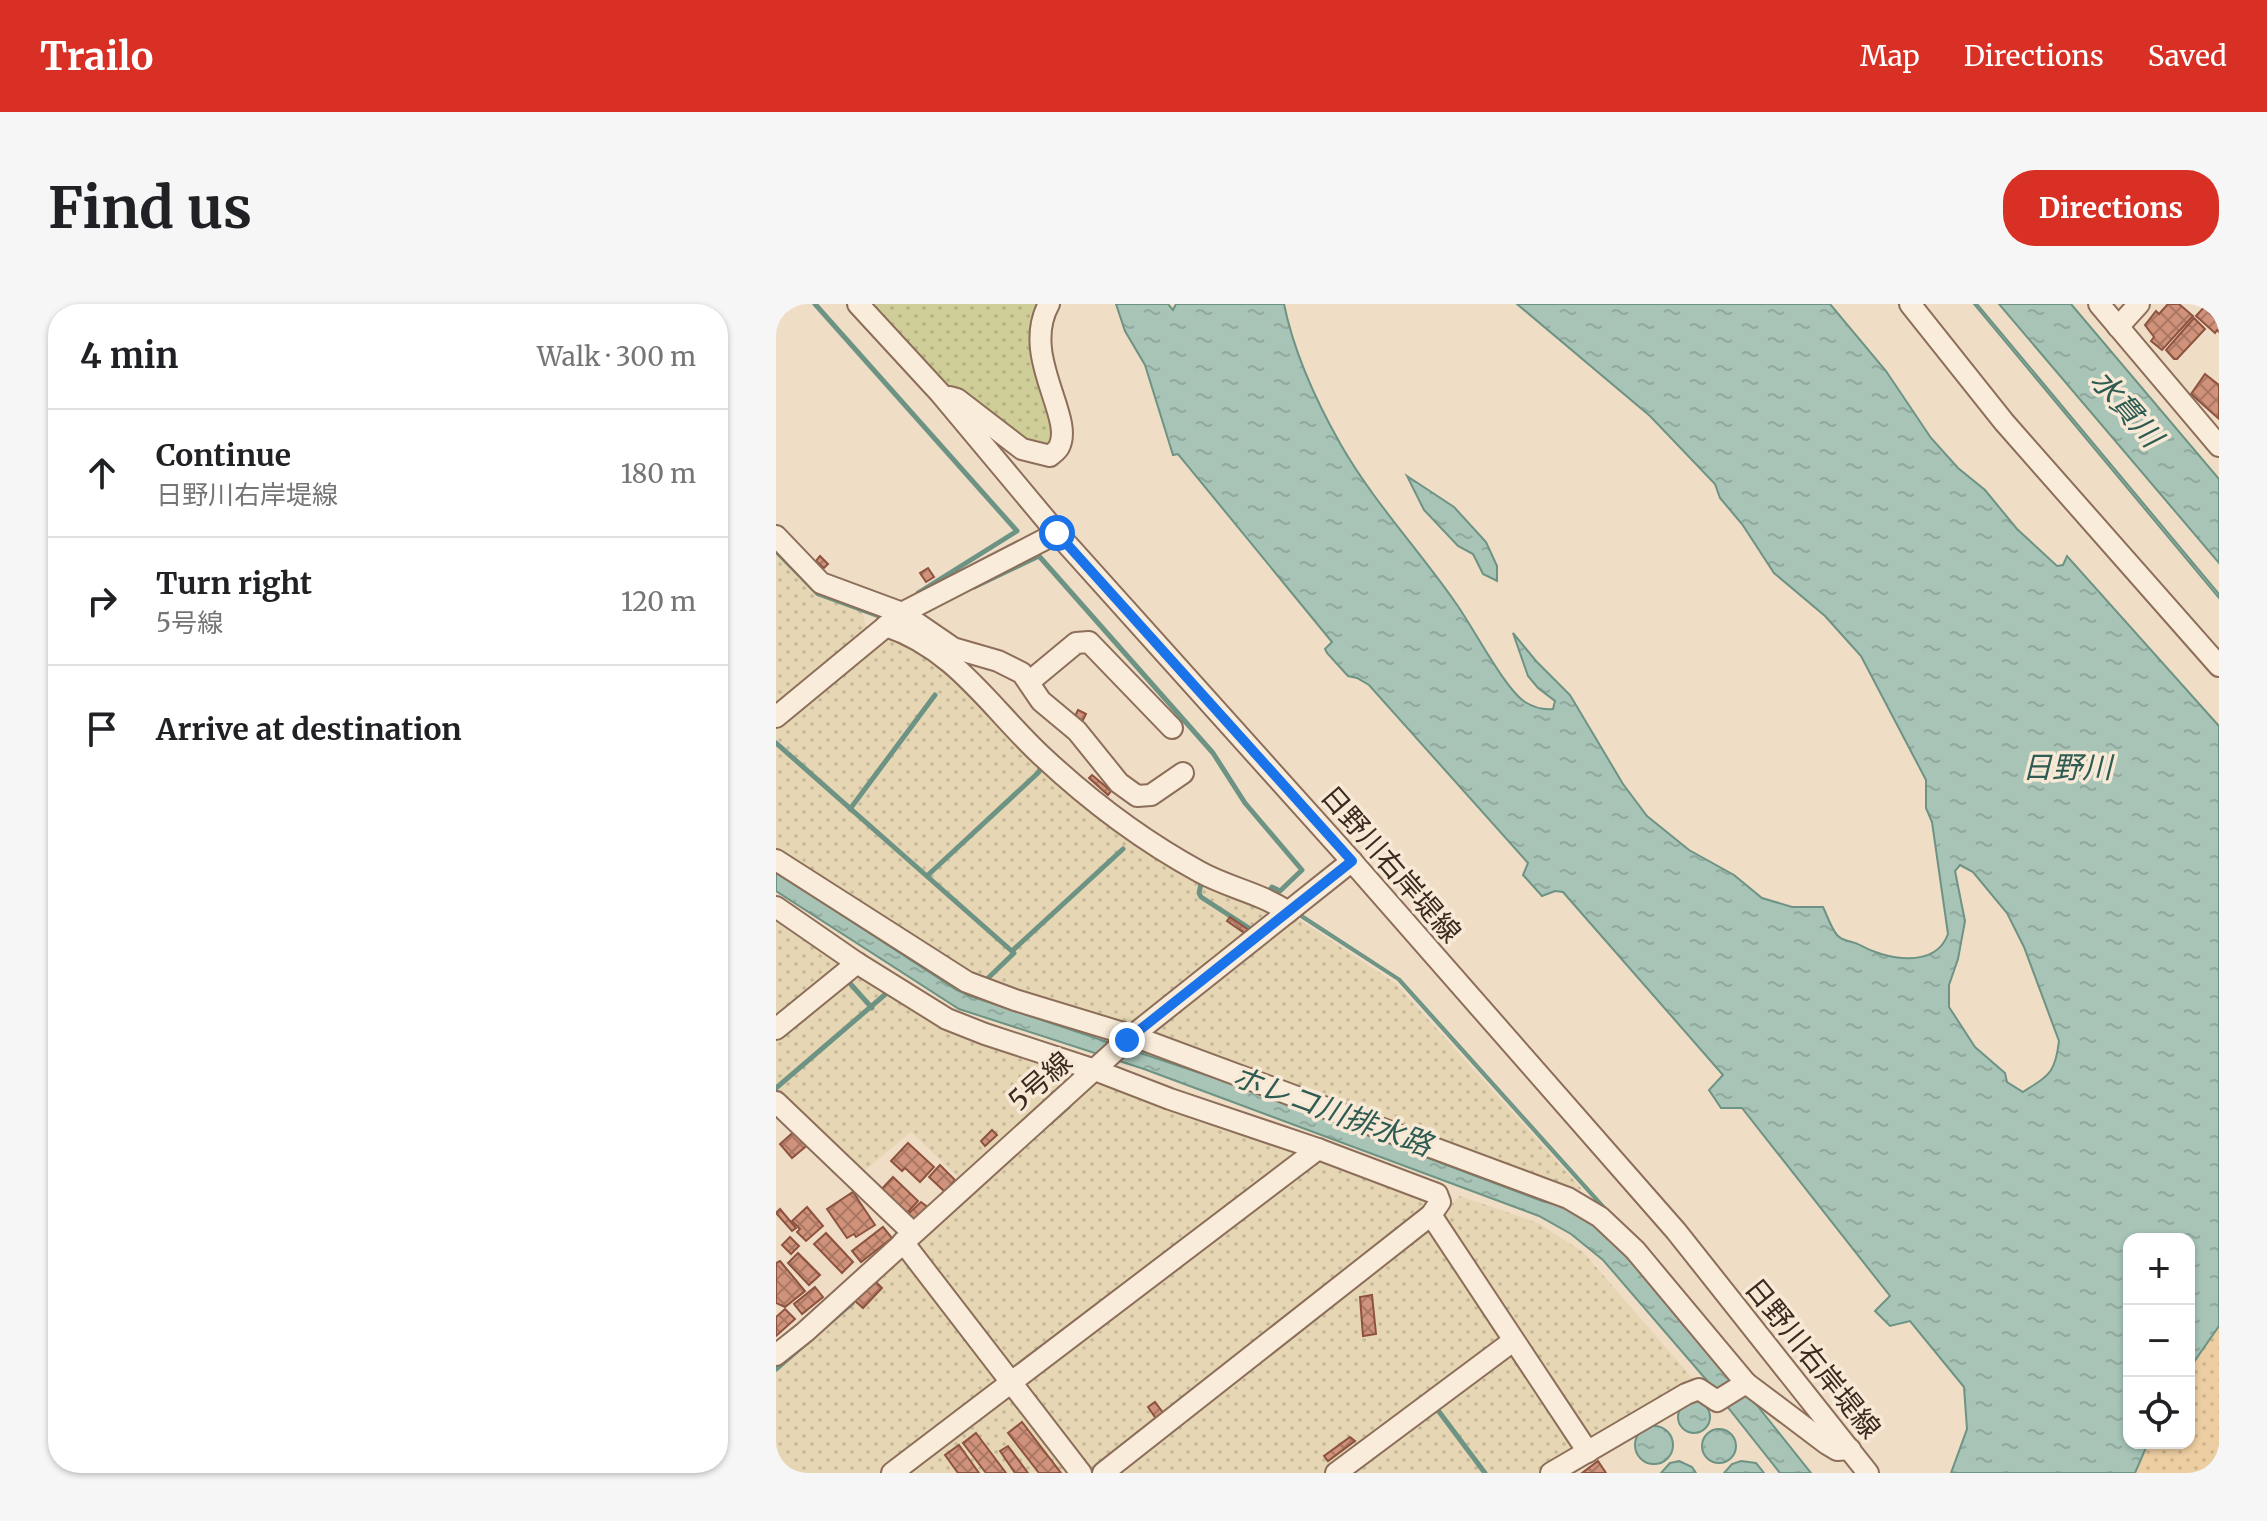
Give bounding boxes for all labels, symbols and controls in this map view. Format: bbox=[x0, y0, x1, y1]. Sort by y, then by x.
text: Trailo bbox=[40, 33, 153, 80]
text: Map bbox=[1860, 38, 1920, 74]
text: Directions bbox=[1964, 38, 2104, 74]
text: Saved bbox=[2148, 38, 2227, 74]
button: Directions bbox=[2003, 170, 2219, 246]
text: Find us bbox=[48, 173, 252, 243]
text: 4 min bbox=[80, 335, 178, 377]
text: Walk · 300 m bbox=[537, 340, 696, 373]
water label: 水貫川 bbox=[2083, 362, 2173, 457]
text: Continue bbox=[156, 436, 291, 474]
icon: ahead bbox=[80, 451, 124, 495]
text: 180 m bbox=[621, 457, 696, 490]
text: 日野川右岸堤線 bbox=[156, 478, 338, 511]
route start bbox=[1039, 515, 1075, 551]
text: Turn right bbox=[156, 564, 312, 602]
icon: right bbox=[80, 579, 124, 623]
text: 120 m bbox=[621, 585, 696, 618]
text: 5号線 bbox=[156, 606, 223, 639]
icon: arrive bbox=[80, 707, 124, 751]
text: Arrive at destination bbox=[156, 710, 462, 748]
water label: 日野川 bbox=[2022, 748, 2115, 786]
street label: 日野川右岸堤線 bbox=[1313, 778, 1469, 950]
route end bbox=[1109, 1022, 1145, 1058]
street label: 5号線 bbox=[1001, 1044, 1079, 1118]
water label: ホレコ川排水路 bbox=[1227, 1056, 1440, 1165]
map controls bbox=[2123, 1233, 2195, 1449]
button: + bbox=[2123, 1233, 2195, 1305]
street label: 日野川右岸堤線 bbox=[1737, 1271, 1889, 1445]
button: − bbox=[2123, 1305, 2195, 1377]
button: locate bbox=[2123, 1377, 2195, 1449]

